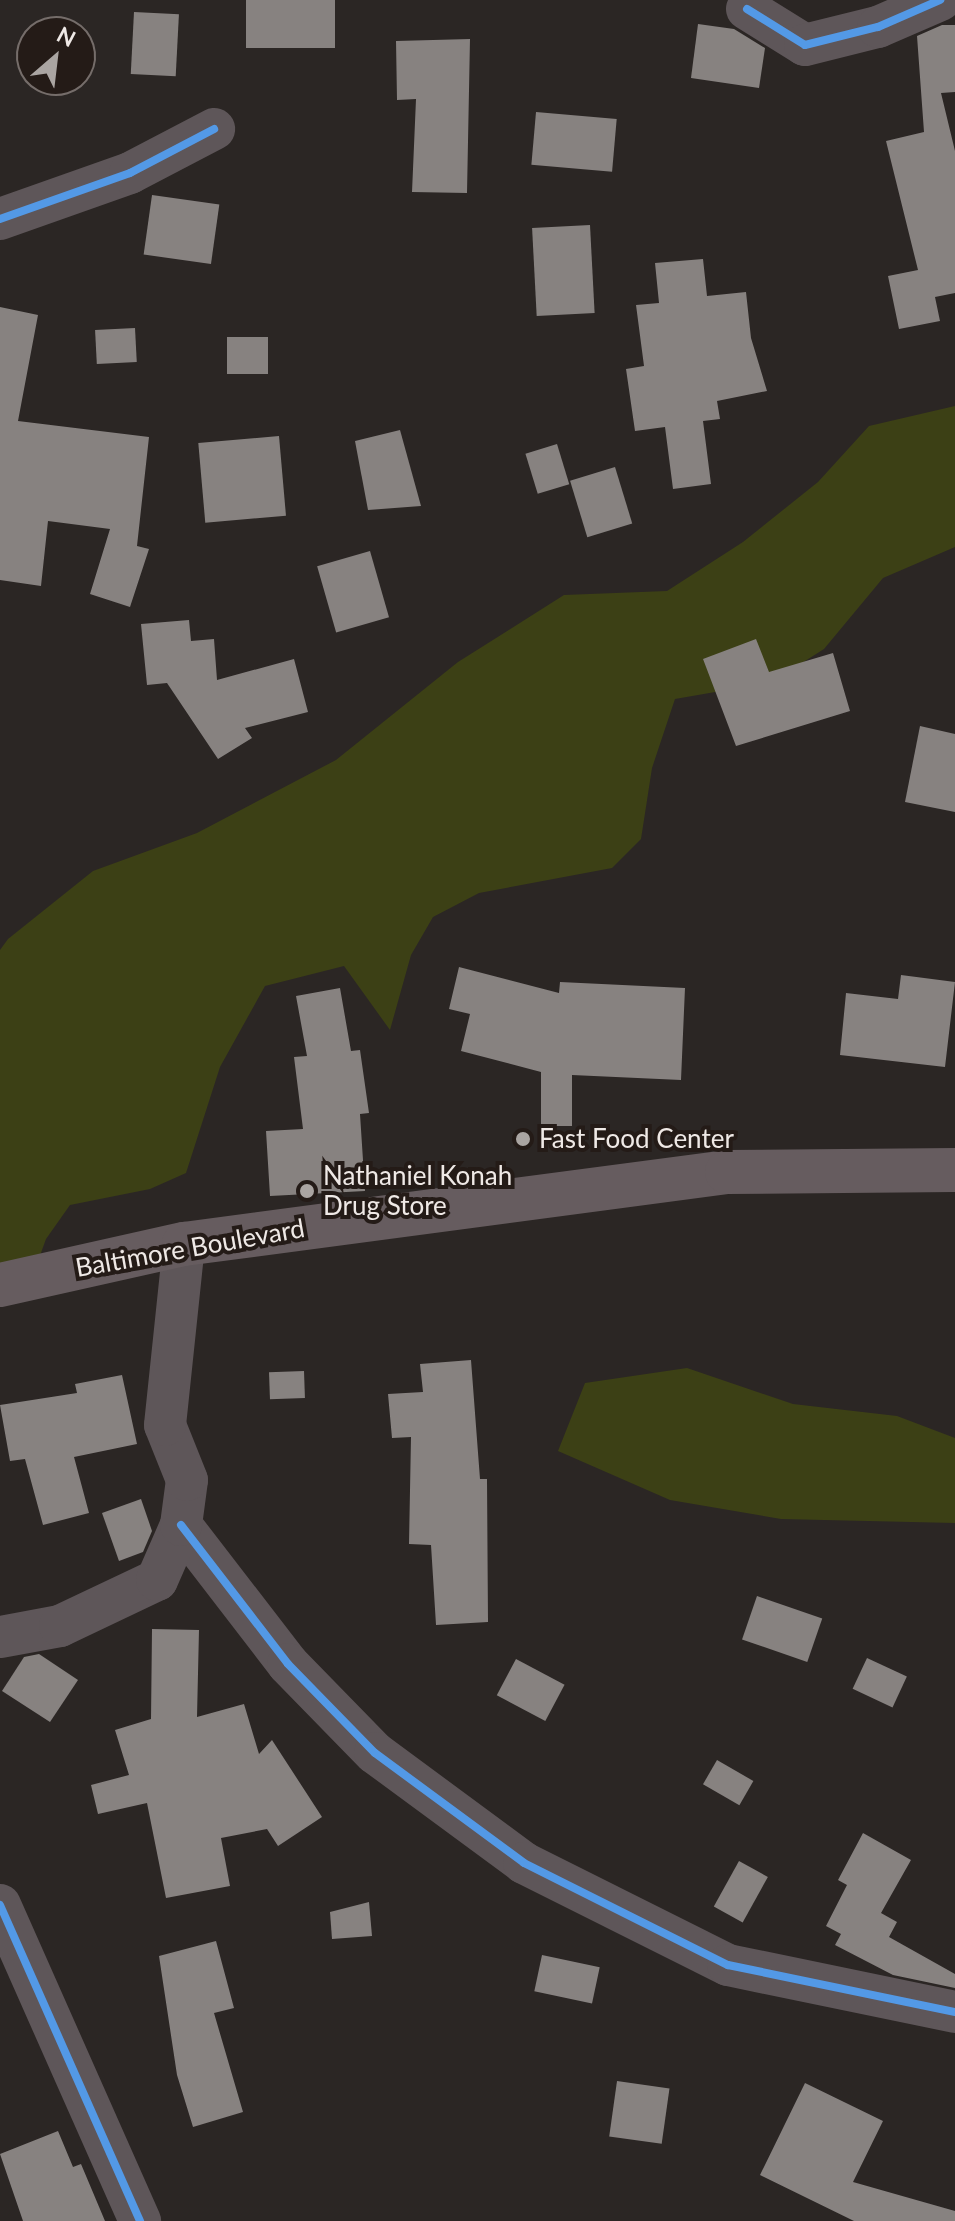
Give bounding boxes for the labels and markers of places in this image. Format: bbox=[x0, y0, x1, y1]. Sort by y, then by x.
place label: Fast Food Center bbox=[539, 1123, 734, 1155]
marker: Fast Food Center bbox=[514, 1130, 532, 1148]
place label: Nathaniel Konah Drug Store bbox=[323, 1160, 512, 1222]
marker: Nathaniel Konah Drug Store bbox=[298, 1182, 316, 1200]

